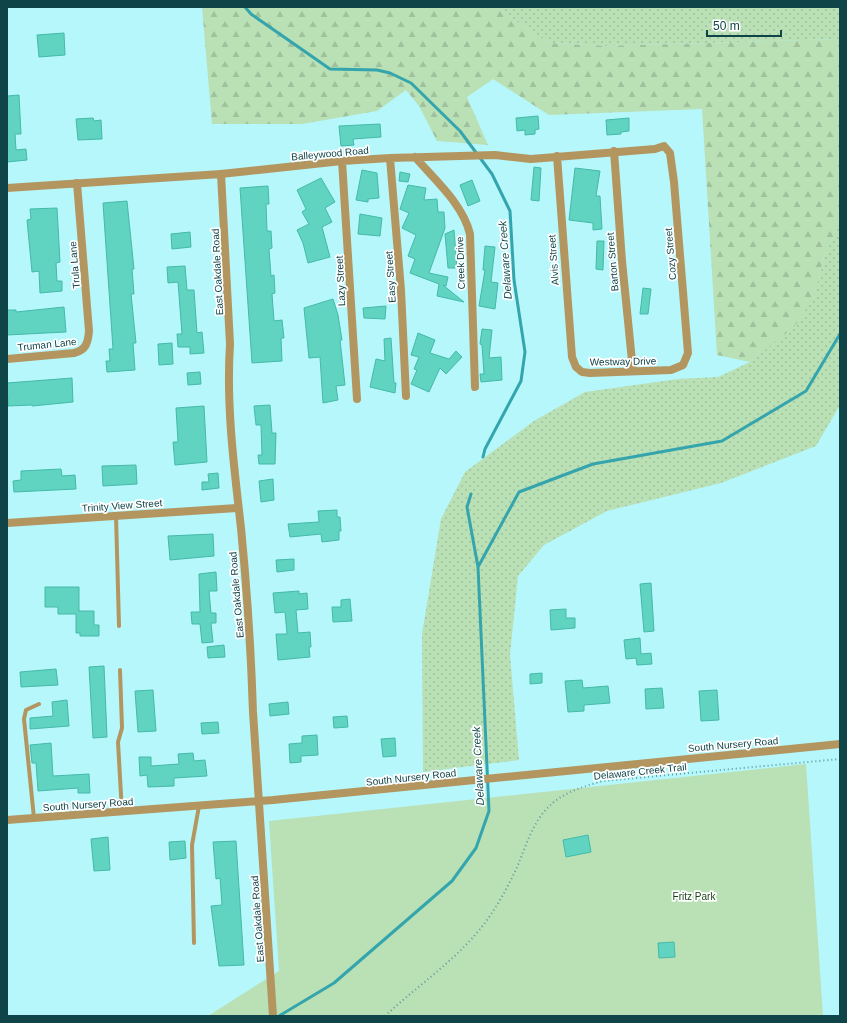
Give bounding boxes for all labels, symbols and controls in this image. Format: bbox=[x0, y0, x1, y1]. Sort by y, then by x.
scale bar bbox=[707, 12, 781, 38]
text: 50 m bbox=[713, 19, 740, 33]
street label: Balleywood Road bbox=[291, 145, 369, 162]
water label: Delaware Creek bbox=[496, 220, 514, 300]
street label: Cozy Street bbox=[663, 227, 678, 280]
street label: East Oakdale Road bbox=[210, 228, 225, 316]
street label: Barton Street bbox=[604, 232, 621, 292]
street label: Alvis Street bbox=[546, 234, 561, 286]
street label: Creek Drive bbox=[454, 236, 467, 290]
street label: Trula Lane bbox=[67, 240, 82, 289]
street label: Easy Street bbox=[383, 251, 398, 303]
street label: Lazy Street bbox=[334, 255, 347, 307]
street label: Truman Lane bbox=[17, 336, 77, 353]
street label: Westway Drive bbox=[590, 355, 657, 368]
street label: Trinity View Street bbox=[81, 497, 163, 514]
street label: East Oakdale Road bbox=[227, 551, 246, 639]
water label: Delaware Creek bbox=[470, 726, 486, 806]
street label: South Nursery Road bbox=[687, 735, 779, 754]
street label: Delaware Creek Trail bbox=[593, 761, 687, 782]
street label: South Nursery Road bbox=[365, 767, 457, 788]
street label: South Nursery Road bbox=[42, 796, 134, 813]
street label: East Oakdale Road bbox=[249, 875, 266, 963]
park label: Fritz Park bbox=[673, 891, 716, 902]

